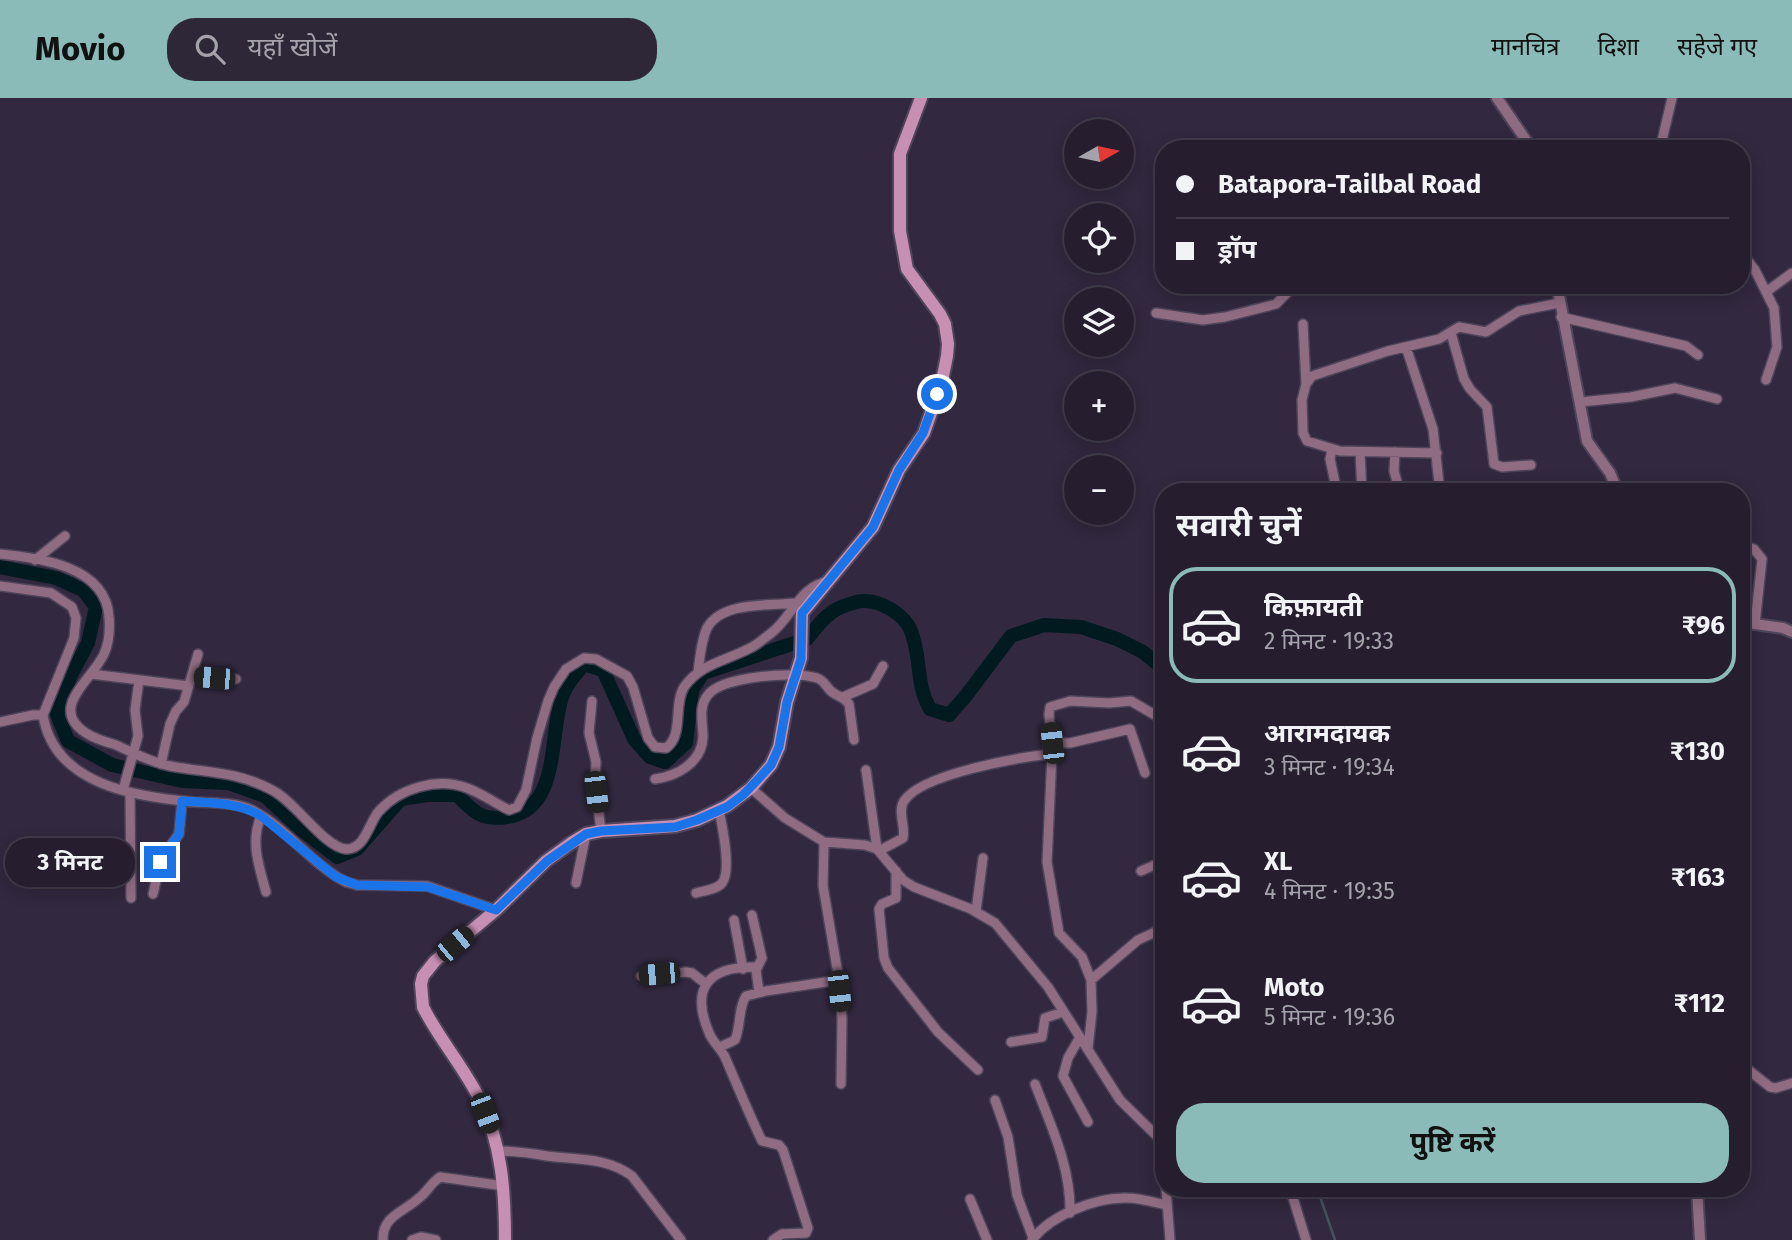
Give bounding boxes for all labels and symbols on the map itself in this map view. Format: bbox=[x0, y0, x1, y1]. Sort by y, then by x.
north arrow bbox=[1064, 119, 1134, 189]
route start bbox=[921, 378, 953, 410]
car bbox=[193, 666, 236, 690]
car bbox=[1040, 721, 1065, 765]
car bbox=[584, 770, 609, 814]
callout: 3 मिनट bbox=[6, 838, 136, 886]
route end bbox=[144, 846, 176, 878]
car bbox=[433, 922, 478, 966]
car bbox=[638, 962, 681, 986]
car bbox=[827, 969, 852, 1013]
car bbox=[468, 1090, 503, 1136]

